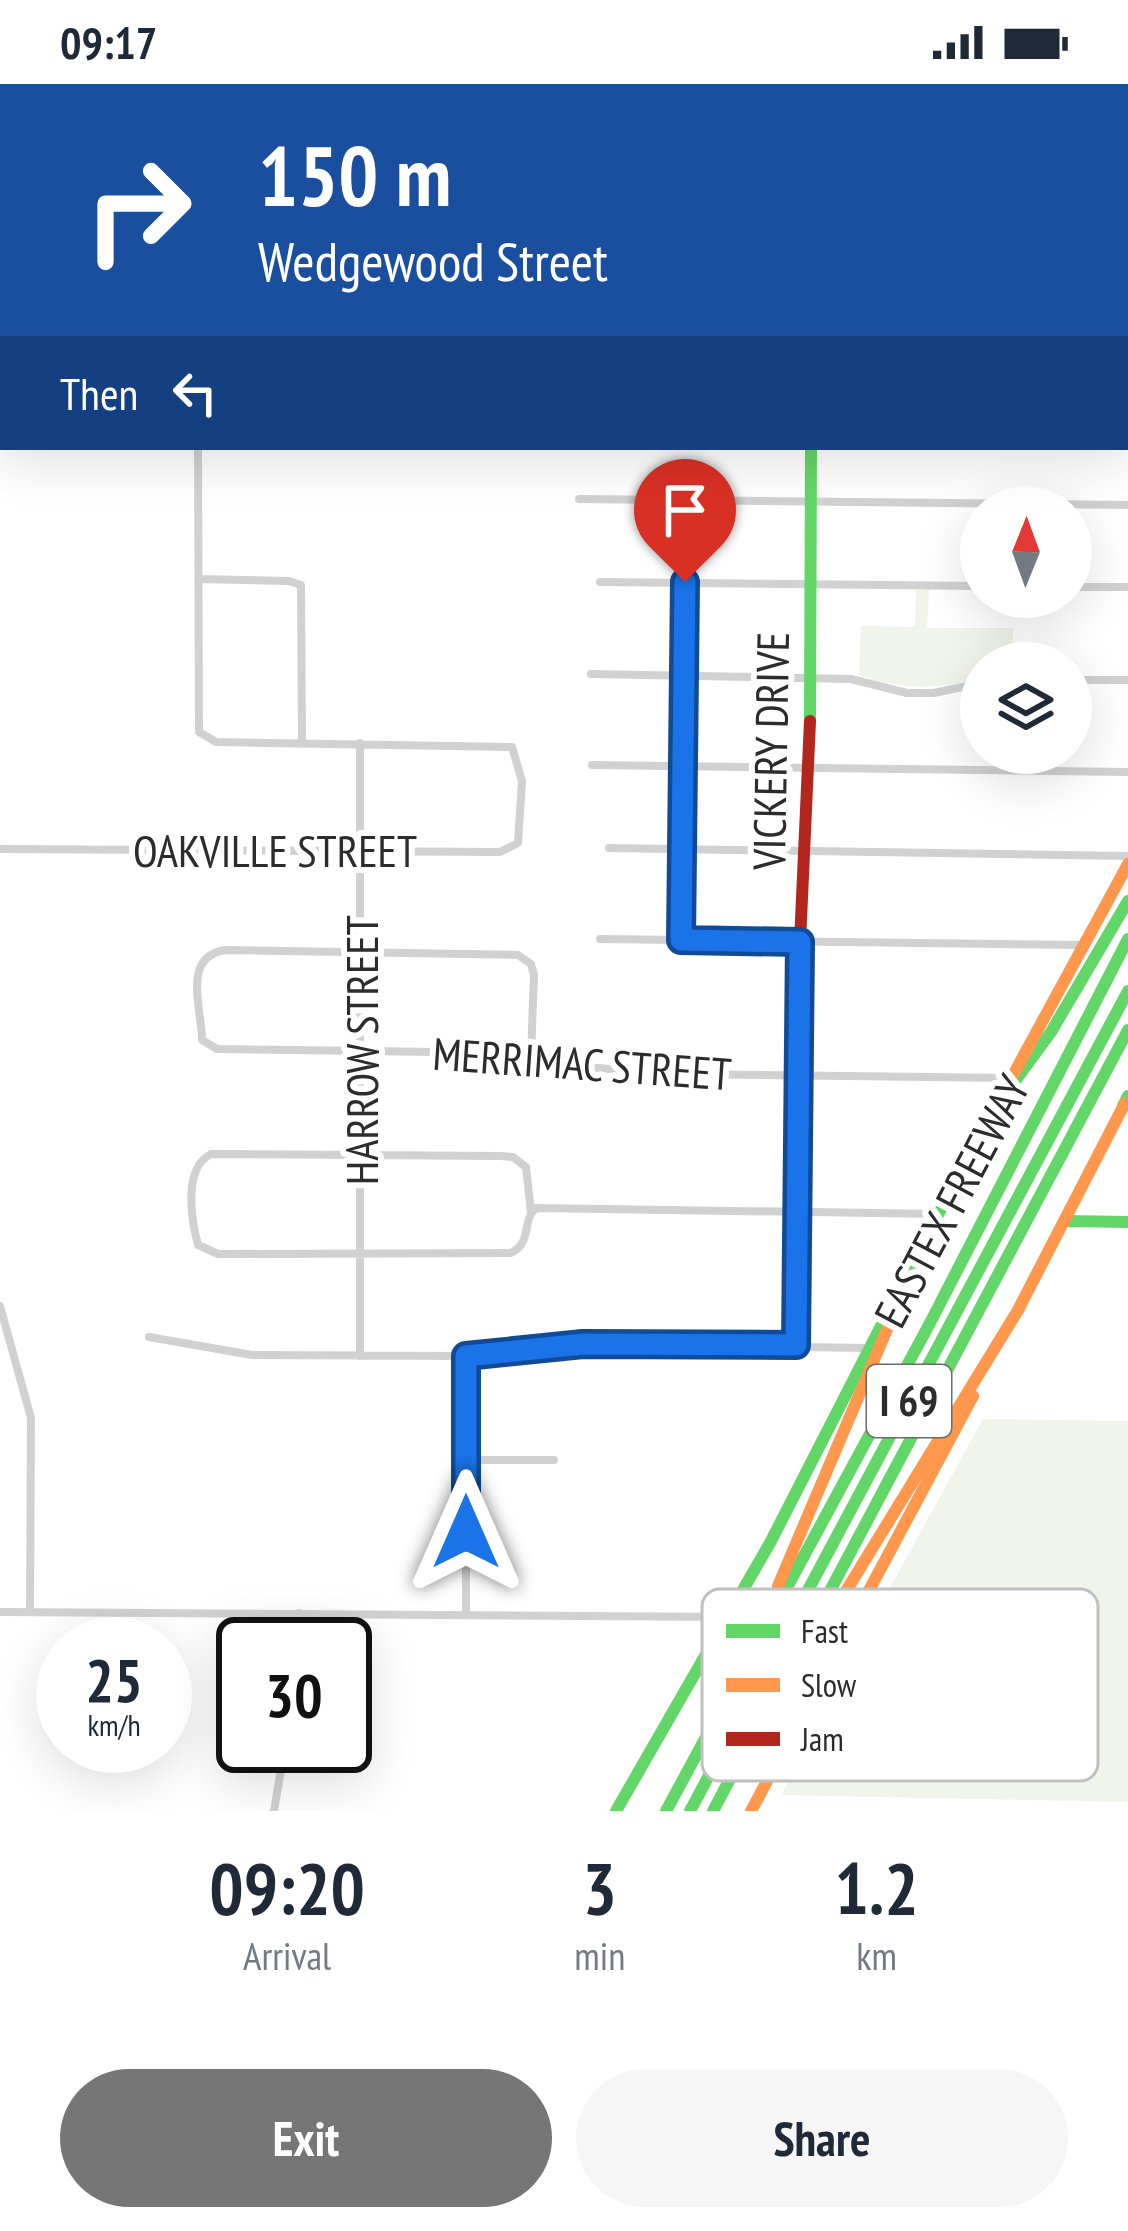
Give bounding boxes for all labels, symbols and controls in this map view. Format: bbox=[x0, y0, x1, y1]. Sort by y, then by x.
text: 09:17 bbox=[60, 13, 157, 71]
text: 150 m bbox=[258, 120, 451, 229]
icon: right bbox=[60, 132, 216, 288]
text: Wedgewood Street bbox=[258, 226, 608, 296]
icon: left bbox=[162, 360, 228, 426]
text: Then bbox=[60, 364, 138, 422]
pin bbox=[634, 459, 736, 582]
icon: arrive bbox=[652, 477, 718, 543]
north arrow bbox=[960, 486, 1092, 618]
map controls bbox=[960, 486, 1092, 774]
street label: VICKERY DRIVE bbox=[739, 632, 801, 871]
button: layers bbox=[960, 642, 1092, 774]
street label: OAKVILLE STREET bbox=[133, 821, 417, 879]
street label: HARROW STREET bbox=[332, 915, 390, 1185]
street label: MERRIMAC STREET bbox=[431, 1024, 733, 1102]
street label: EASTEX FREEWAY bbox=[860, 1064, 1042, 1337]
road number: I 69 bbox=[867, 1365, 951, 1437]
position arrow bbox=[403, 1469, 529, 1595]
legend bbox=[702, 1589, 1098, 1781]
text: Fast bbox=[801, 1609, 848, 1652]
speed limit sign: 30 bbox=[216, 1617, 372, 1773]
text: 25 bbox=[85, 1641, 143, 1719]
text: Slow bbox=[801, 1663, 857, 1706]
text: km/h bbox=[87, 1705, 141, 1744]
text: Jam bbox=[800, 1717, 844, 1760]
text: 09:20 bbox=[209, 1841, 365, 1934]
text: 3 bbox=[583, 1841, 617, 1934]
text: 1.2 bbox=[835, 1841, 919, 1934]
text: Arrival bbox=[243, 1930, 331, 1981]
text: min bbox=[574, 1930, 625, 1981]
text: km bbox=[856, 1930, 897, 1981]
button: Exit bbox=[60, 2069, 552, 2207]
button: Share bbox=[576, 2069, 1068, 2207]

